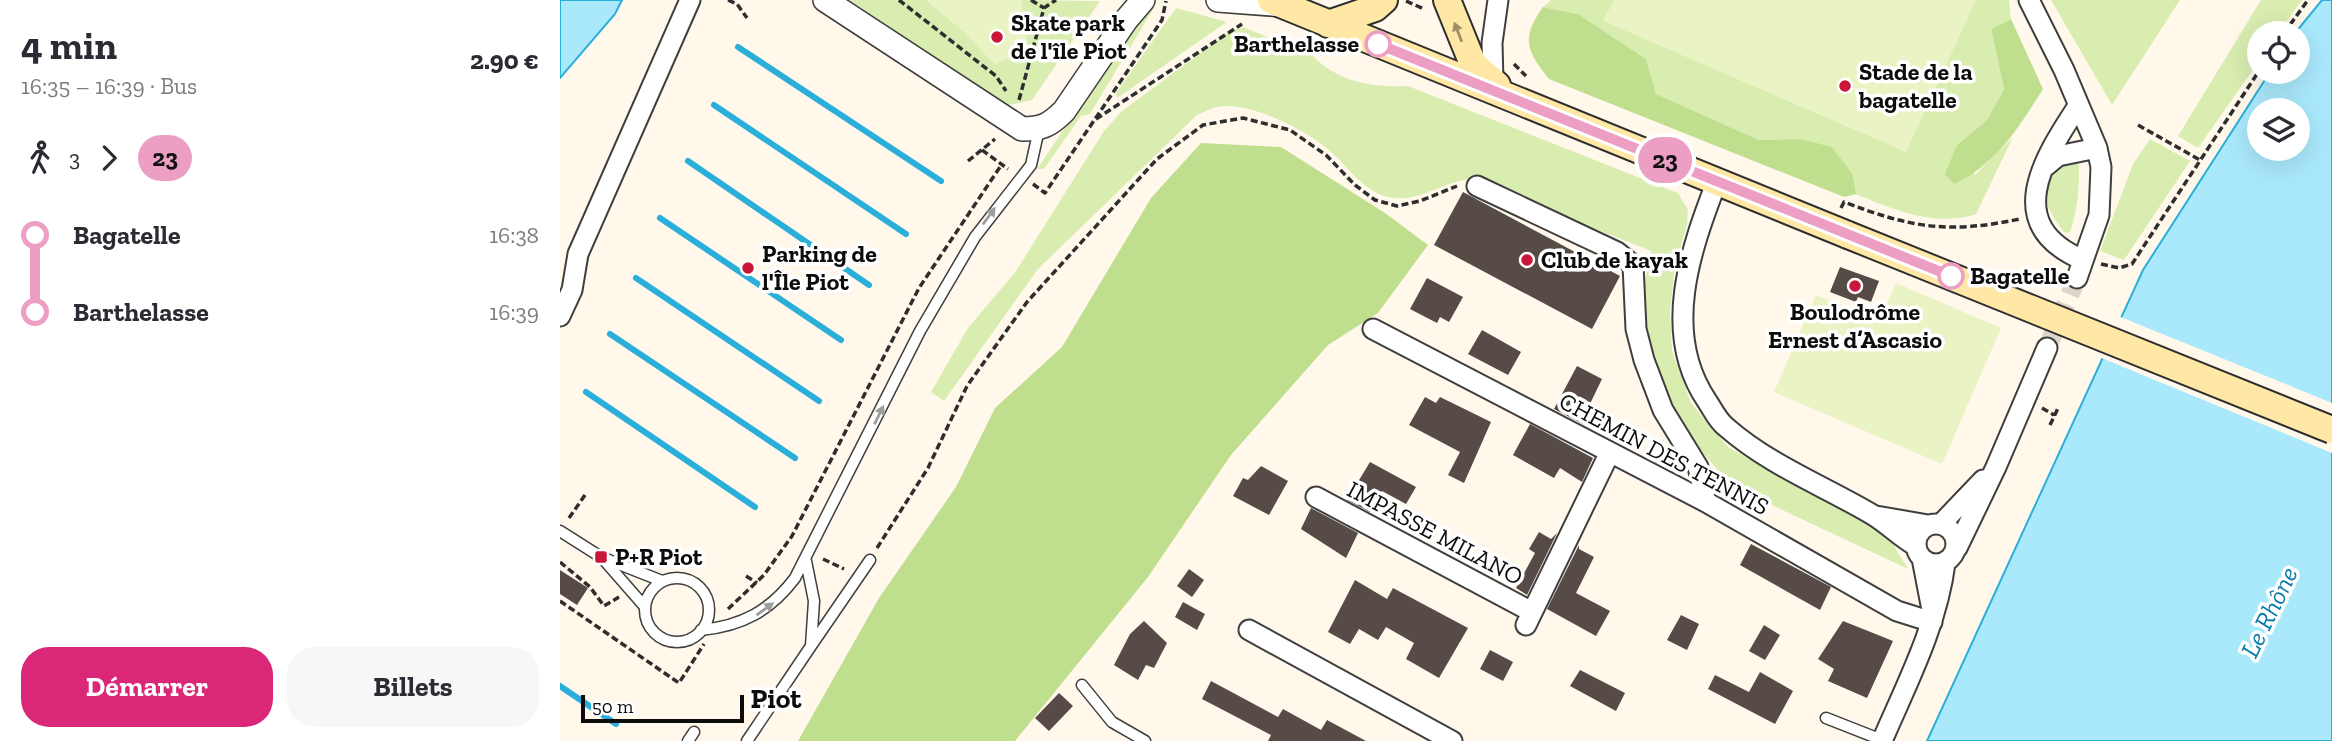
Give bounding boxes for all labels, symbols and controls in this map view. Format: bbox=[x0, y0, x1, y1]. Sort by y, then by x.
place label: Skate park de l'île Piot bbox=[1011, 8, 1127, 65]
map controls bbox=[2247, 21, 2310, 161]
button: locate bbox=[2247, 21, 2310, 84]
one-way arrow bbox=[1453, 22, 1464, 43]
text: 4 min bbox=[21, 23, 117, 69]
marker: Skate park de l'île Piot bbox=[989, 29, 1005, 45]
place label: Barthelasse bbox=[1234, 29, 1359, 58]
marker: Barthelasse bbox=[1365, 31, 1391, 57]
text: 2.90 € bbox=[470, 44, 539, 76]
place label: Stade de la bagatelle bbox=[1858, 57, 1973, 114]
text: 16:35 – 16:39 · Bus bbox=[21, 72, 197, 100]
marker: Stade de la bagatelle bbox=[1837, 78, 1853, 94]
button: layers bbox=[2247, 98, 2310, 161]
line badge: 23 bbox=[1634, 137, 1696, 183]
icon: walk bbox=[21, 139, 59, 177]
icon: forward bbox=[90, 139, 128, 177]
text: 23 bbox=[152, 143, 178, 172]
text: 3 bbox=[69, 144, 80, 172]
text: 23 bbox=[1652, 145, 1678, 174]
one-way arrow bbox=[982, 207, 996, 225]
text: Bagatelle bbox=[73, 219, 181, 251]
text: 16:38 bbox=[489, 221, 539, 249]
place label: Parking de l'Île Piot bbox=[762, 239, 877, 296]
place label: Club de kayak bbox=[1541, 245, 1688, 274]
marker: Club de kayak bbox=[1519, 252, 1535, 268]
marker: Parking de l'Île Piot bbox=[740, 260, 756, 276]
place label: Bagatelle bbox=[1970, 261, 2070, 290]
marker: Bagatelle bbox=[1938, 263, 1964, 289]
marker: Boulodrôme Ernest d’Ascasio bbox=[1847, 278, 1863, 294]
text: Barthelasse bbox=[73, 296, 209, 328]
place label: Boulodrôme Ernest d’Ascasio bbox=[1768, 297, 1943, 354]
text: 16:39 bbox=[489, 298, 539, 326]
street label: CHEMIN DES TENNIS bbox=[1554, 386, 1774, 521]
one-way arrow bbox=[874, 405, 885, 425]
street label: IMPASSE MILANO bbox=[1343, 474, 1528, 591]
place label: P+R Piot bbox=[615, 542, 703, 571]
marker: P+R Piot bbox=[593, 549, 609, 565]
water label: Le Rhône bbox=[2233, 561, 2305, 663]
one-way arrow bbox=[756, 603, 774, 617]
button: Démarrer bbox=[21, 647, 273, 727]
button: Billets bbox=[287, 647, 539, 727]
district label: Piot bbox=[751, 682, 802, 715]
scale bar bbox=[581, 692, 744, 724]
text: 50 m bbox=[592, 695, 633, 718]

